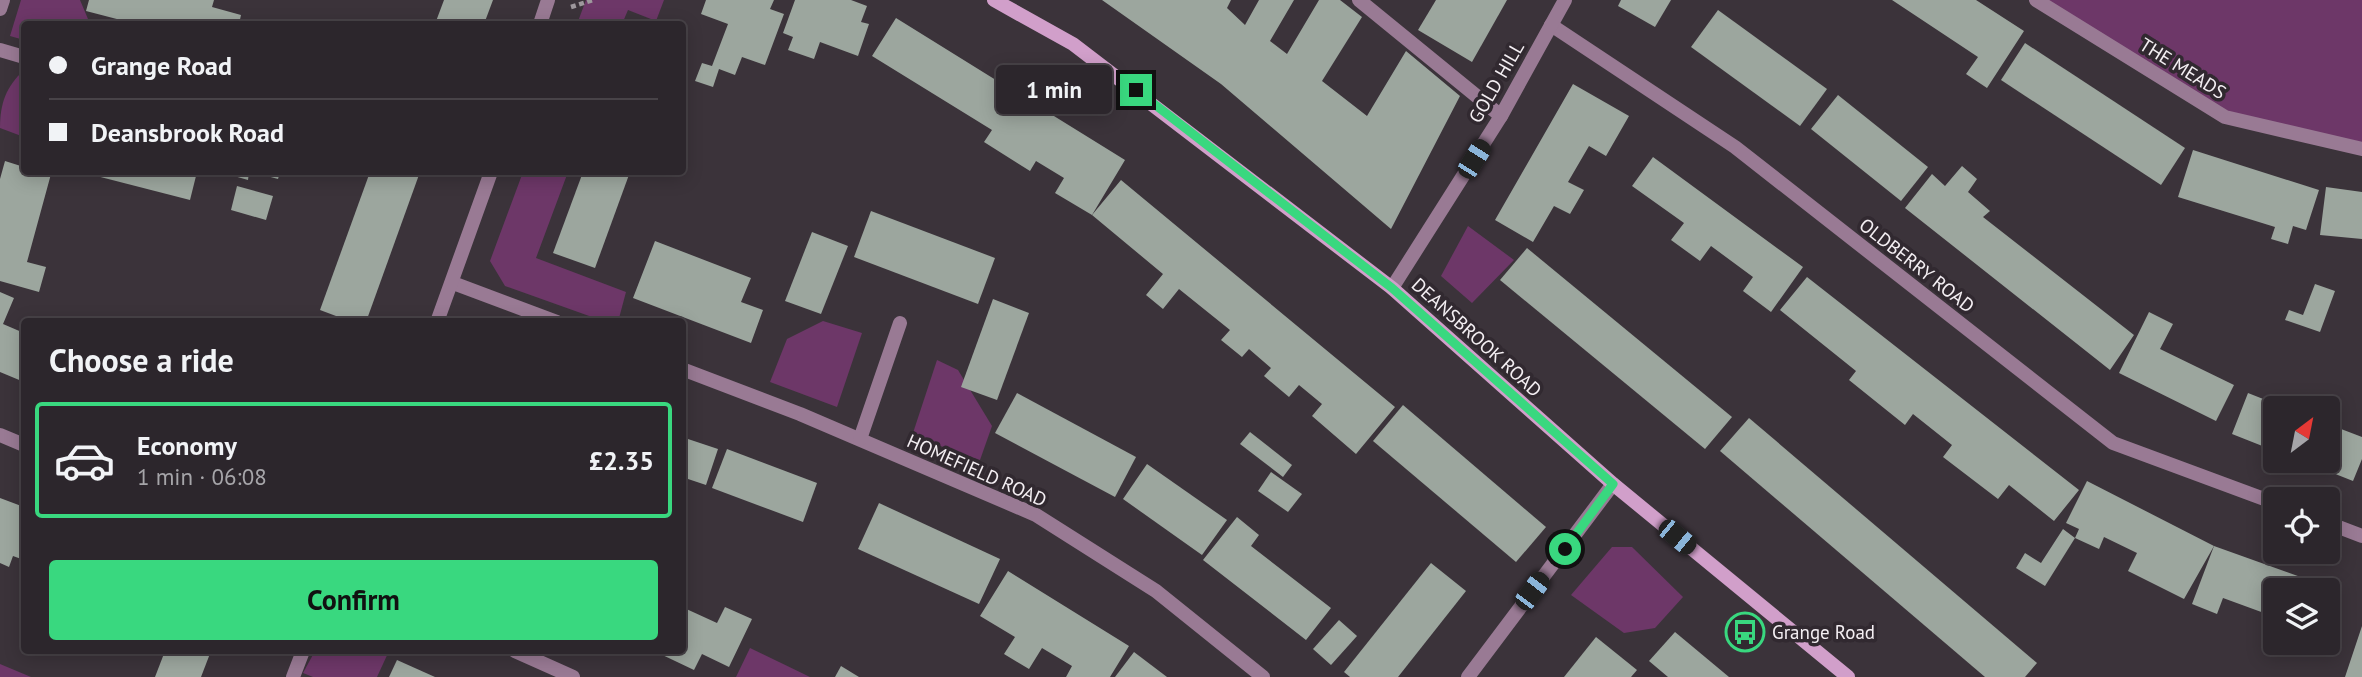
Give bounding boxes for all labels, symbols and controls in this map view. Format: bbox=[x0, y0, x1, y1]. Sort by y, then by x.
street label: THE MEADS bbox=[2135, 32, 2231, 104]
street label: GOLD HILL bbox=[1463, 37, 1529, 127]
text: Grange Road bbox=[91, 49, 232, 82]
callout: 1 min bbox=[996, 66, 1112, 114]
route end bbox=[1120, 74, 1152, 106]
text: 1 min bbox=[1026, 75, 1082, 104]
text: Deansbrook Road bbox=[91, 116, 284, 149]
car bbox=[1454, 136, 1495, 182]
street label: OLDBERRY ROAD bbox=[1855, 213, 1979, 317]
street label: DEANSBROOK ROAD bbox=[1407, 272, 1547, 402]
text: Choose a ride bbox=[49, 339, 234, 381]
north arrow bbox=[2263, 396, 2340, 472]
map controls bbox=[2263, 396, 2340, 655]
street label: HOMEFIELD ROAD bbox=[903, 428, 1051, 512]
icon: car bbox=[53, 429, 116, 492]
text: Economy bbox=[137, 429, 237, 462]
text: £2.35 bbox=[589, 444, 654, 477]
text: 1 min · 06:08 bbox=[137, 462, 267, 491]
button: locate bbox=[2263, 487, 2340, 564]
car bbox=[1655, 516, 1700, 558]
route start bbox=[1549, 533, 1581, 565]
button: Confirm bbox=[49, 560, 658, 640]
car bbox=[1511, 568, 1554, 614]
button: layers bbox=[2263, 578, 2340, 655]
bus stop icon: Grange Road bbox=[1724, 611, 1766, 653]
place label: Grange Road bbox=[1772, 620, 1875, 644]

